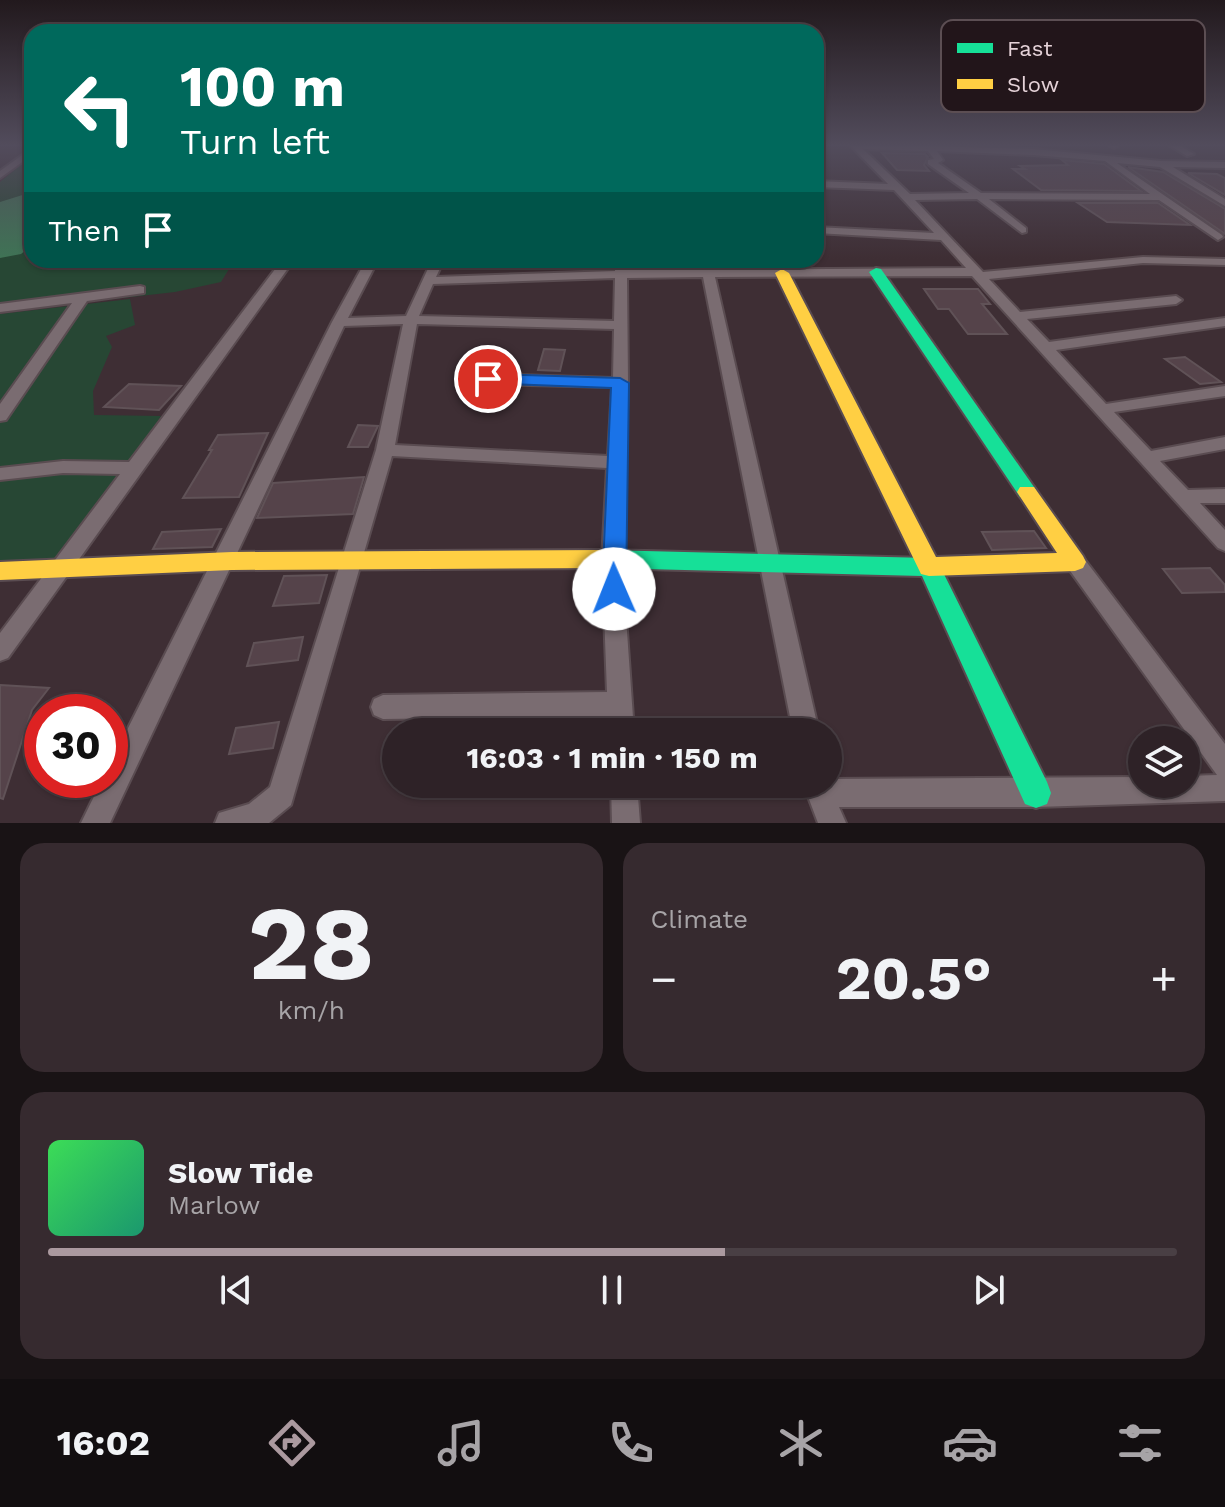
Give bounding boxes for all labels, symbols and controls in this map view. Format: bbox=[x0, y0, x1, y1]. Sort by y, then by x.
legend bbox=[941, 20, 1205, 112]
text: Fast bbox=[1007, 36, 1053, 61]
text: 100 m bbox=[180, 54, 345, 120]
icon: left bbox=[48, 56, 152, 160]
text: Slow bbox=[1007, 72, 1059, 97]
text: Turn left bbox=[180, 121, 330, 163]
icon: arrive bbox=[136, 208, 180, 252]
text: Then bbox=[48, 213, 120, 248]
pin bbox=[454, 345, 522, 413]
icon: arrive bbox=[466, 357, 510, 401]
position arrow bbox=[572, 547, 656, 631]
speed limit sign: 30 bbox=[24, 694, 128, 798]
map controls bbox=[1128, 726, 1200, 798]
button: layers bbox=[1128, 726, 1200, 798]
text: 16:03 · 1 min · 150 m bbox=[466, 740, 758, 775]
text: 28 bbox=[248, 882, 375, 1004]
text: Climate bbox=[651, 904, 748, 934]
text: 20.5° bbox=[836, 943, 992, 1014]
text: − bbox=[651, 953, 677, 1005]
text: + bbox=[1150, 953, 1177, 1005]
text: km/h bbox=[278, 995, 345, 1025]
text: Slow Tide bbox=[168, 1155, 313, 1190]
text: Marlow bbox=[168, 1190, 260, 1220]
icon: previous bbox=[214, 1268, 258, 1312]
icon: pause bbox=[590, 1268, 634, 1312]
icon: next bbox=[967, 1268, 1011, 1312]
icon: directions bbox=[264, 1415, 320, 1471]
icon: music bbox=[433, 1415, 489, 1471]
icon: phone bbox=[603, 1415, 659, 1471]
icon: climate bbox=[773, 1415, 829, 1471]
icon: car bbox=[942, 1415, 998, 1471]
icon: filters bbox=[1112, 1415, 1168, 1471]
text: 16:02 bbox=[57, 1422, 150, 1464]

